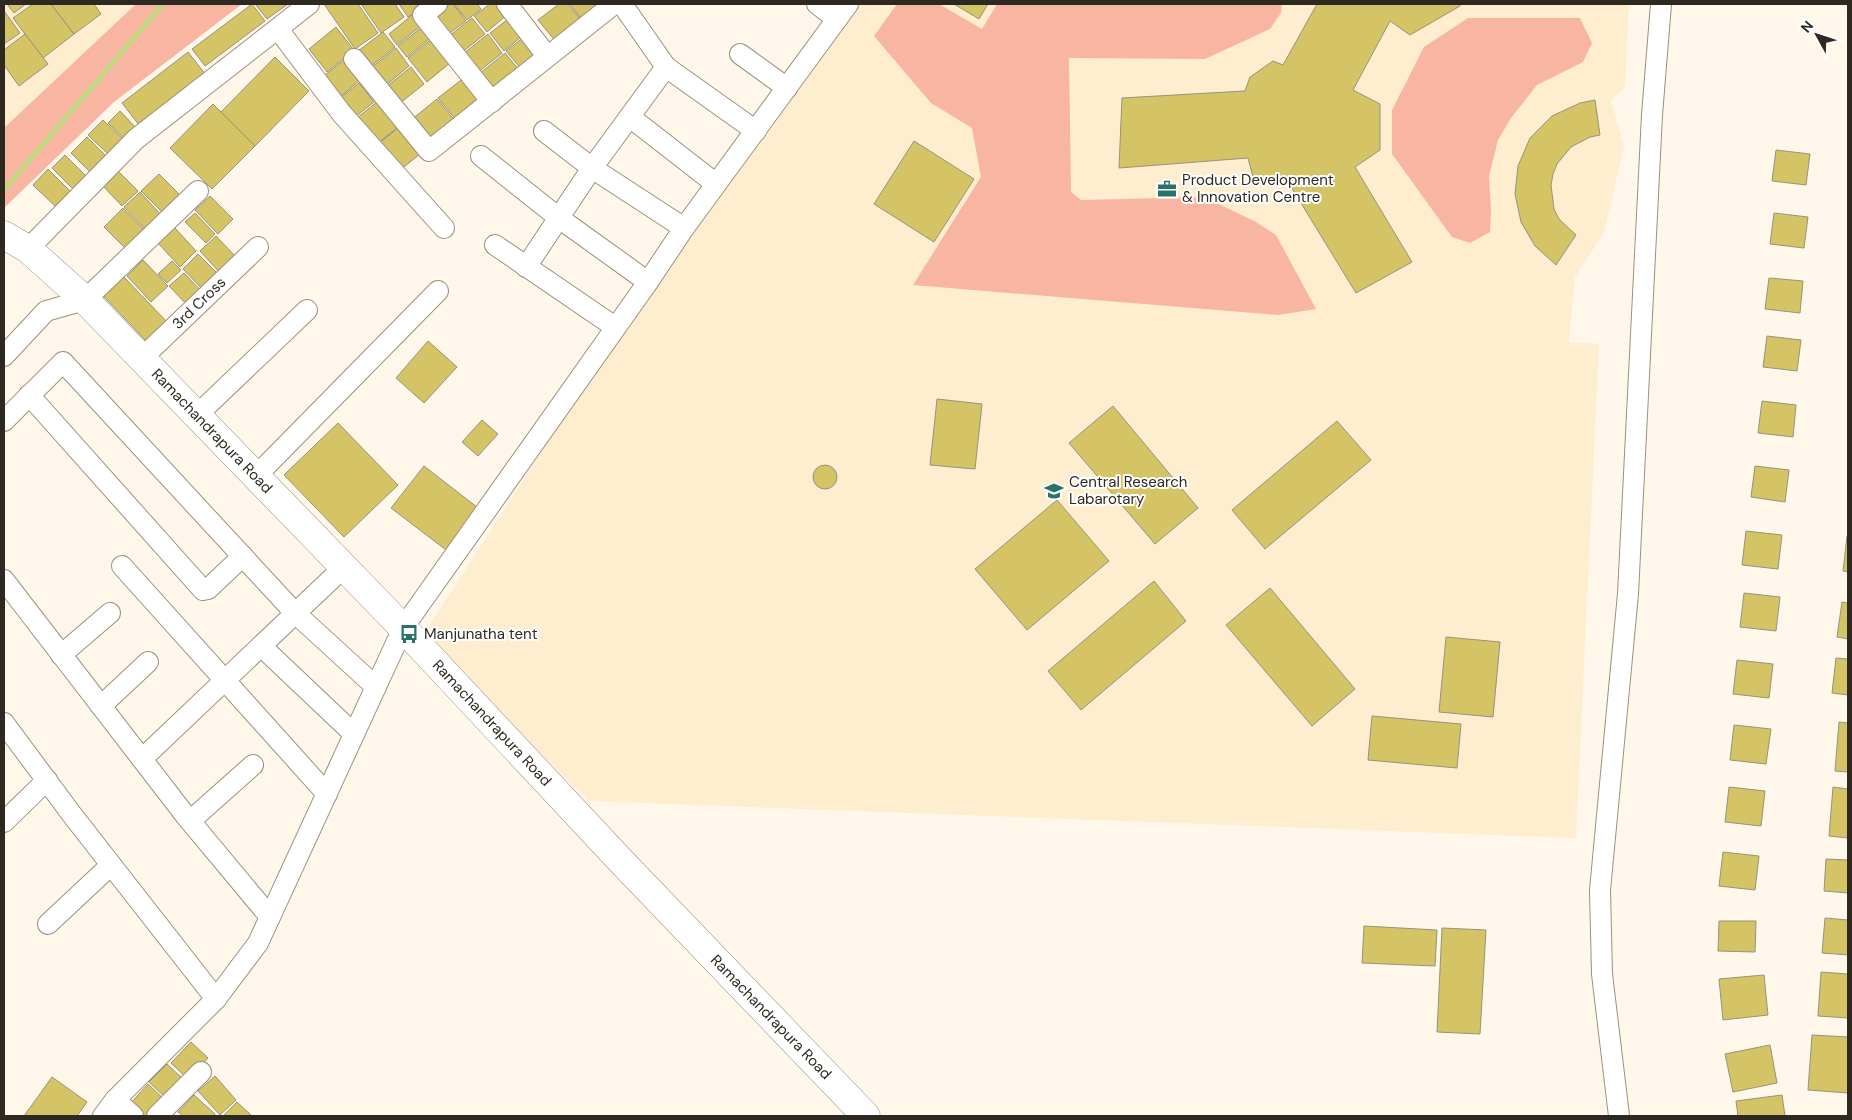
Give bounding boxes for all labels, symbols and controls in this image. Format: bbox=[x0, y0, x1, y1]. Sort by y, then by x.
north arrow bbox=[1792, 10, 1842, 60]
text: N bbox=[1797, 17, 1817, 36]
place label: Product Development & Innovation Centre bbox=[1182, 170, 1334, 207]
office icon: Product Development & Innovation Centre bbox=[1156, 178, 1178, 200]
street label: 3rd Cross bbox=[168, 272, 230, 334]
street label: Ramachandrapura Road bbox=[147, 364, 277, 498]
place label: Central Research Labarotary bbox=[1069, 472, 1187, 509]
school or university icon: Central Research Labarotary bbox=[1043, 480, 1065, 502]
bus stop icon: Manjunatha tent bbox=[398, 623, 420, 645]
place label: Manjunatha tent bbox=[424, 624, 538, 644]
street label: Ramachandrapura Road bbox=[428, 655, 556, 791]
street label: Ramachandrapura Road bbox=[706, 950, 836, 1084]

